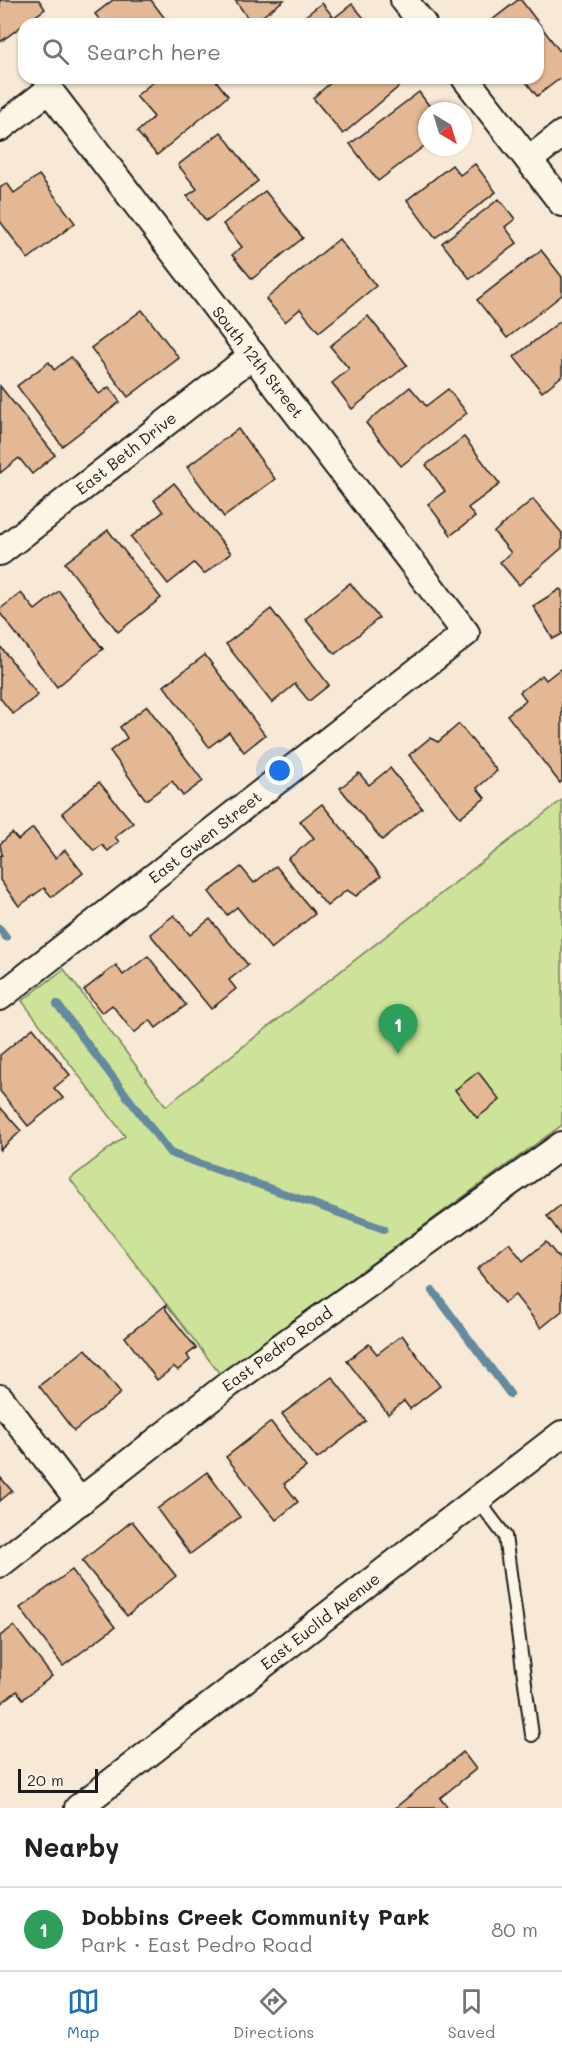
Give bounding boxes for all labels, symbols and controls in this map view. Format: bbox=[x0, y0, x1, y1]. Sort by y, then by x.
search box bbox=[18, 18, 544, 84]
icon: search bbox=[39, 35, 72, 68]
text: Search here bbox=[87, 37, 221, 66]
north arrow bbox=[418, 102, 472, 156]
street label: South 12th Street bbox=[208, 301, 309, 422]
street label: East Beth Drive bbox=[71, 407, 180, 499]
your location bbox=[265, 756, 294, 785]
street label: East Gwen Street bbox=[144, 786, 266, 887]
pin: 1 bbox=[378, 1004, 418, 1054]
street label: East Pedro Road bbox=[217, 1301, 336, 1396]
street label: East Euclid Avenue bbox=[256, 1567, 384, 1674]
scale bar bbox=[18, 1766, 98, 1794]
text: 20 m bbox=[27, 1769, 64, 1790]
text: Nearby bbox=[24, 1830, 119, 1864]
text: Dobbins Creek Community Park bbox=[81, 1902, 430, 1931]
text: 1 bbox=[39, 1916, 48, 1942]
text: 80 m bbox=[491, 1916, 538, 1942]
text: Park · East Pedro Road bbox=[81, 1931, 312, 1957]
tab: Map bbox=[67, 1985, 100, 2042]
tab: Directions bbox=[233, 1985, 314, 2042]
tab: Saved bbox=[448, 1985, 495, 2042]

